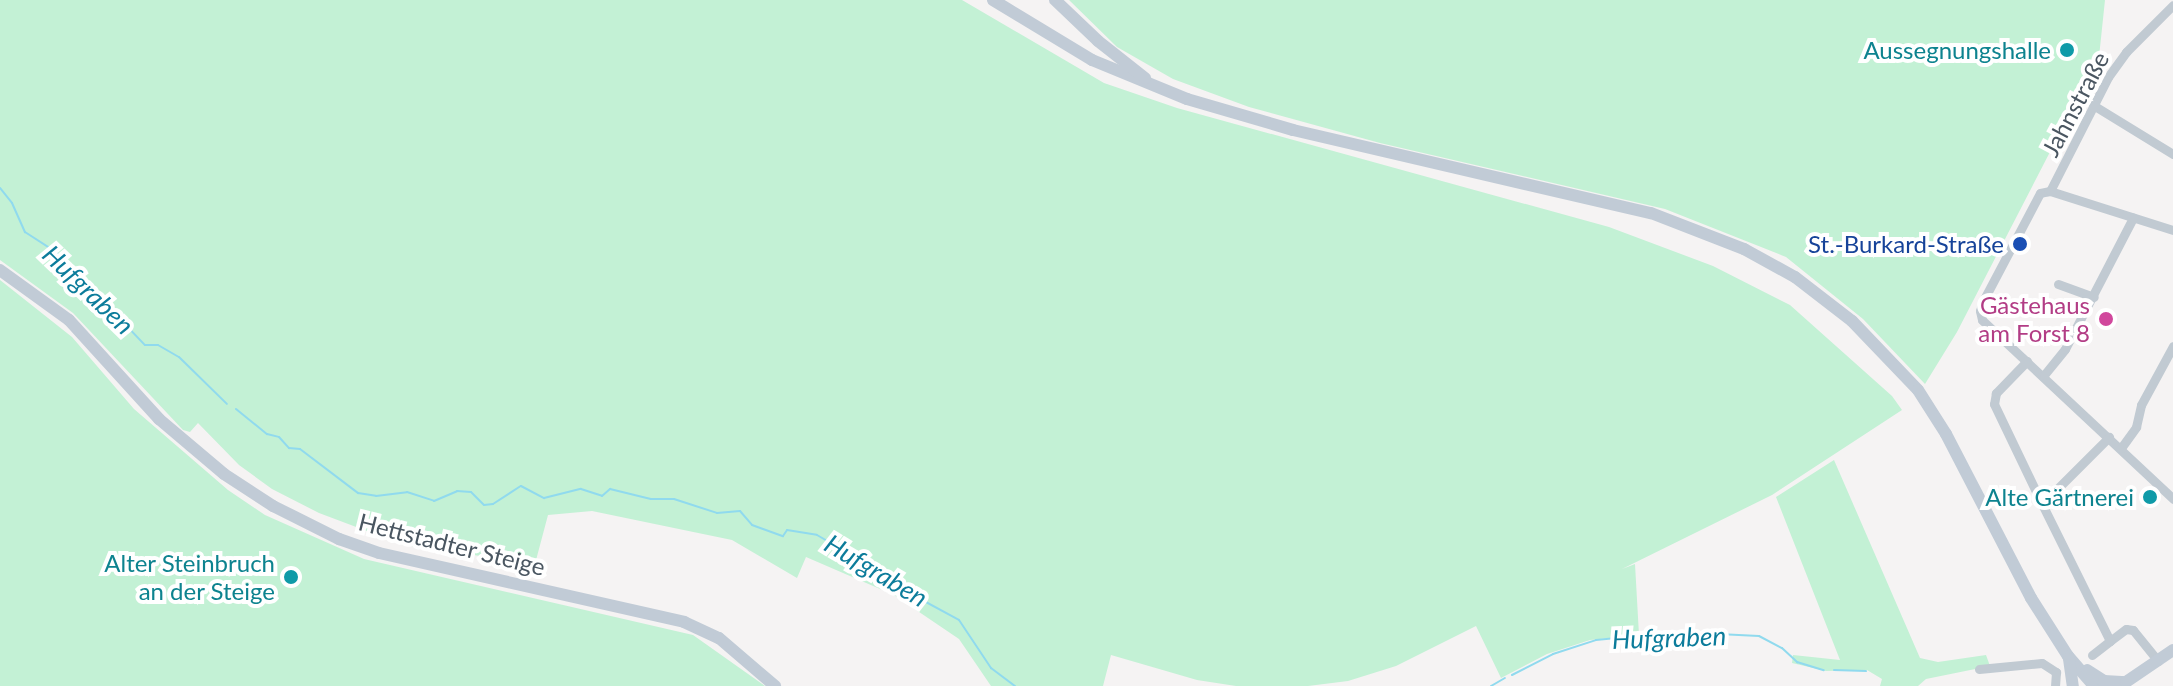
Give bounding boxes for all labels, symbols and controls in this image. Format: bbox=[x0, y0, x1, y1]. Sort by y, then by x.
place label: Aussegnungshalle bbox=[1863, 36, 2051, 64]
marker: Aussegnungshalle bbox=[2058, 41, 2076, 59]
street label: Jahnstraße bbox=[2035, 47, 2115, 161]
place label: St.-Burkard-Straße bbox=[1808, 230, 2004, 258]
marker: St.-Burkard-Straße bbox=[2011, 235, 2029, 253]
water label: Hufgraben bbox=[36, 239, 140, 341]
place label: Gästehaus am Forst 8 bbox=[1978, 291, 2090, 347]
marker: Gästehaus am Forst 8 bbox=[2097, 310, 2115, 328]
place label: Alte Gärtnerei bbox=[1985, 483, 2134, 511]
marker: Alte Gärtnerei bbox=[2141, 488, 2159, 506]
street label: Hettstadter Steige bbox=[355, 507, 549, 581]
water label: Hufgraben bbox=[819, 528, 933, 614]
place label: Alter Steinbruch an der Steige bbox=[104, 549, 275, 605]
marker: Alter Steinbruch an der Steige bbox=[282, 568, 300, 586]
water label: Hufgraben bbox=[1611, 620, 1727, 656]

